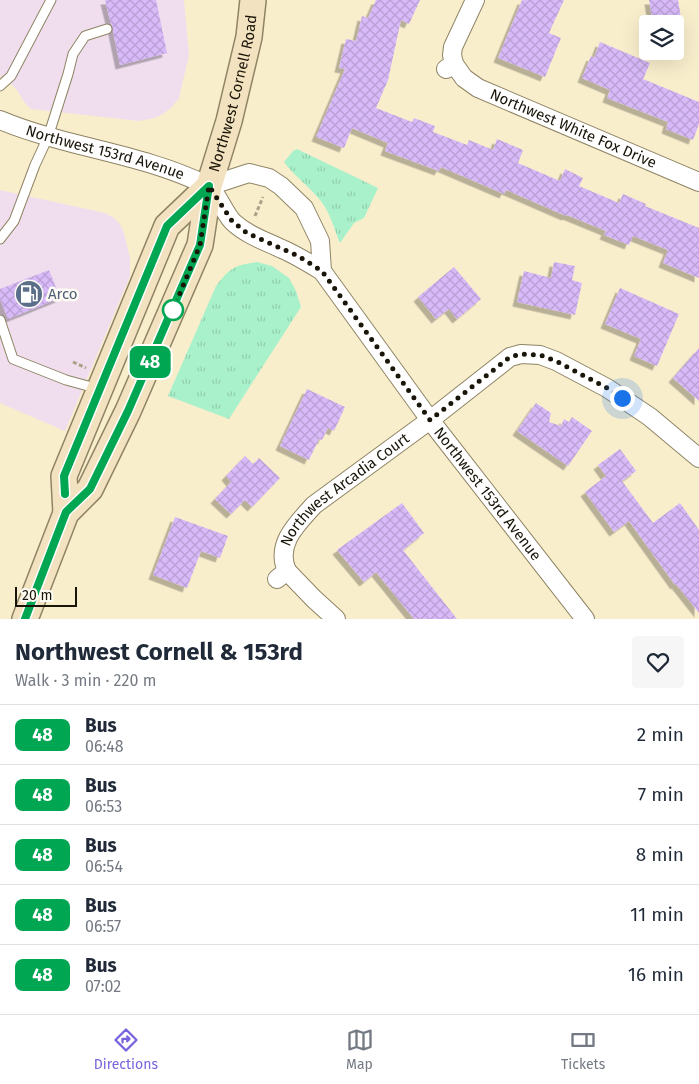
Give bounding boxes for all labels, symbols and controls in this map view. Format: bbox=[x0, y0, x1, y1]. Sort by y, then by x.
street label: Northwest Cornell Road bbox=[205, 14, 260, 174]
map controls bbox=[639, 15, 684, 60]
button: layers bbox=[639, 15, 684, 60]
street label: Northwest White Fox Drive bbox=[487, 85, 659, 172]
street label: Northwest 153rd Avenue bbox=[23, 121, 187, 184]
fuel station icon: Arco bbox=[14, 279, 44, 309]
place label: Arco bbox=[48, 285, 78, 303]
unlabelled marker bbox=[162, 299, 184, 321]
line badge: 48 bbox=[128, 346, 172, 378]
text: 48 bbox=[140, 351, 160, 373]
your location bbox=[610, 386, 635, 411]
street label: Northwest 153rd Avenue bbox=[430, 424, 545, 564]
street label: Northwest Arcadia Court bbox=[277, 429, 413, 549]
scale bar bbox=[15, 584, 78, 607]
text: 20 m bbox=[22, 587, 52, 604]
button: heart bbox=[632, 636, 684, 688]
text: Northwest Cornell & 153rd bbox=[15, 638, 303, 666]
text: Walk · 3 min · 220 m bbox=[15, 671, 156, 690]
text: Bus bbox=[85, 714, 117, 737]
text: 2 min bbox=[637, 723, 684, 746]
text: 48 bbox=[32, 724, 53, 746]
text: 06:48 bbox=[85, 737, 124, 756]
text: Bus bbox=[85, 774, 117, 797]
text: 7 min bbox=[638, 783, 684, 806]
text: 48 bbox=[32, 784, 53, 806]
text: 06:53 bbox=[85, 797, 122, 816]
text: Bus bbox=[85, 834, 117, 857]
text: 8 min bbox=[636, 843, 684, 866]
text: 48 bbox=[32, 844, 53, 866]
text: 06:54 bbox=[85, 857, 123, 876]
text: Bus bbox=[85, 894, 117, 917]
text: 11 min bbox=[630, 903, 684, 926]
text: 48 bbox=[32, 904, 53, 926]
text: 06:57 bbox=[85, 917, 121, 936]
text: Bus bbox=[85, 954, 117, 977]
text: 16 min bbox=[628, 963, 684, 986]
text: 48 bbox=[32, 964, 53, 986]
text: 07:02 bbox=[85, 977, 121, 996]
tab: Directions bbox=[94, 1026, 158, 1073]
tab: Map bbox=[346, 1026, 374, 1073]
tab: Tickets bbox=[561, 1026, 605, 1073]

